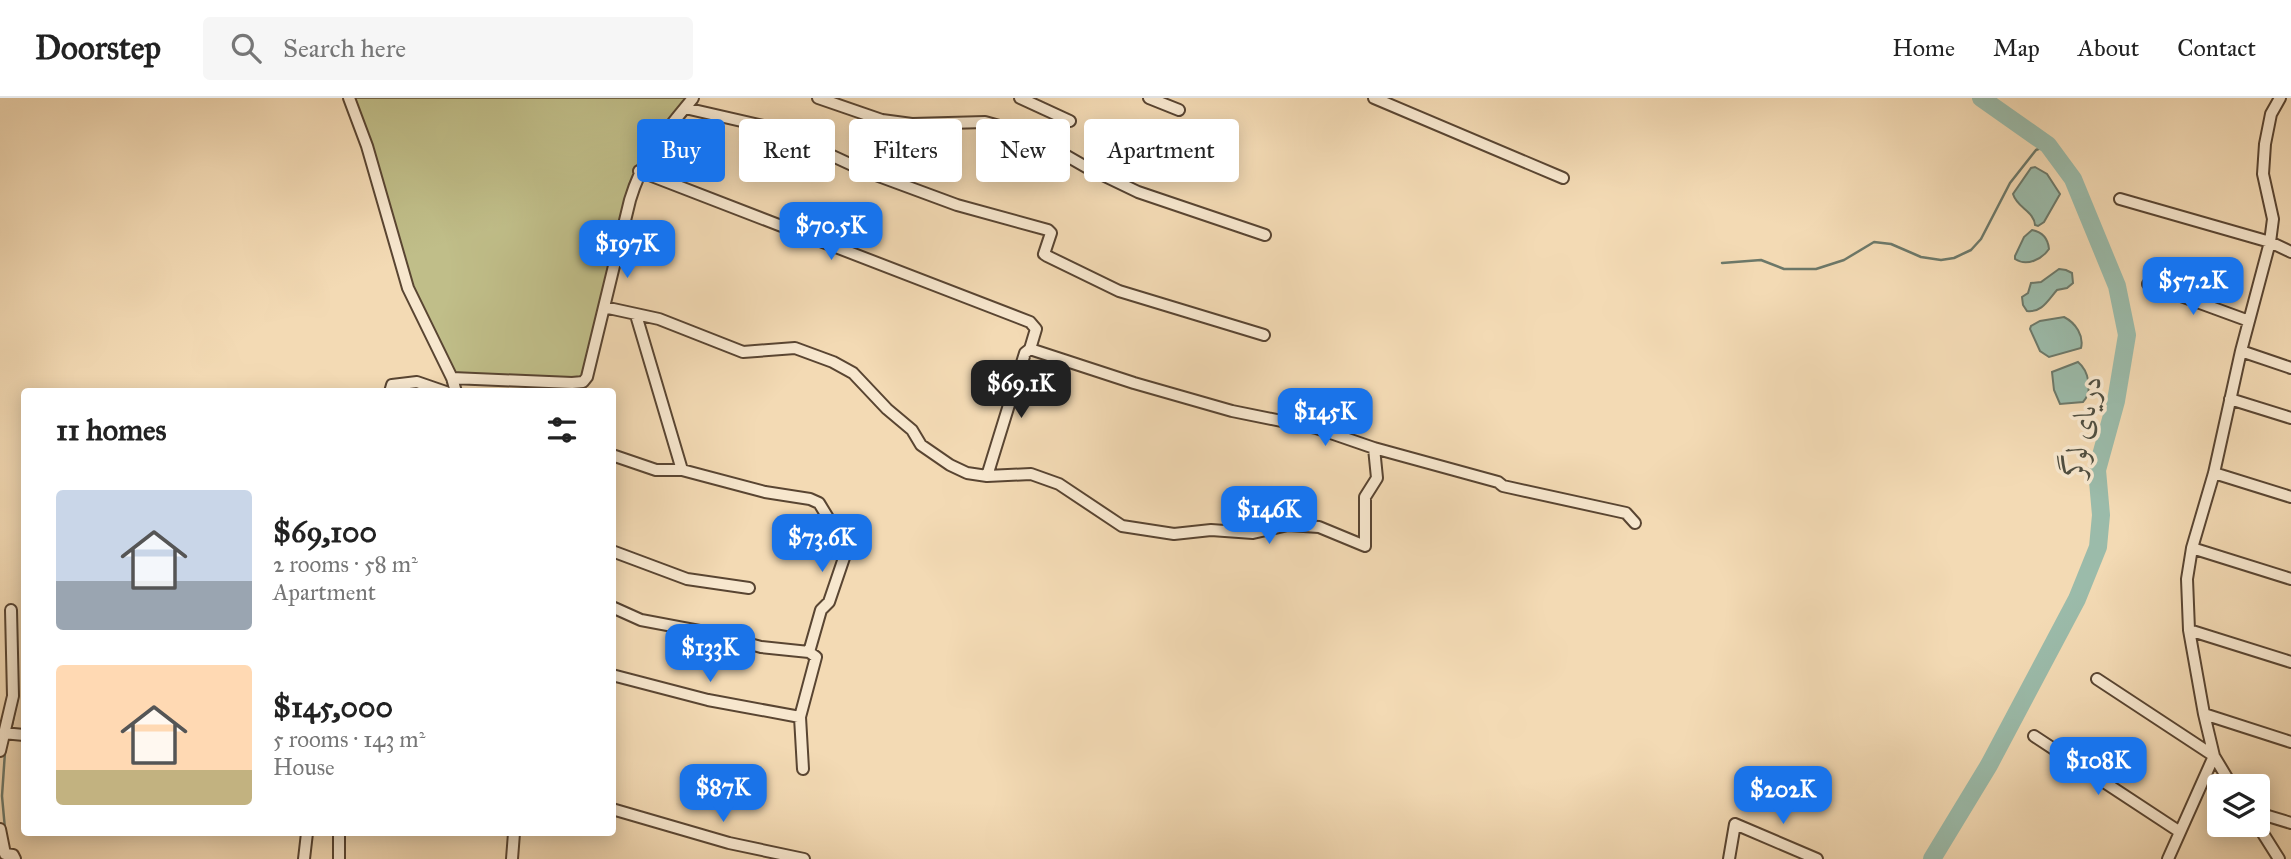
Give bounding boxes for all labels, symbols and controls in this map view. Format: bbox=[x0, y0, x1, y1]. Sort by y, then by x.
search box bbox=[203, 17, 693, 80]
text: Doorstep bbox=[35, 28, 161, 68]
icon: search bbox=[227, 29, 265, 67]
text: Search here bbox=[283, 32, 406, 64]
text: Home bbox=[1892, 33, 1955, 63]
text: Map bbox=[1993, 33, 2040, 63]
text: About bbox=[2078, 33, 2139, 63]
text: Contact bbox=[2177, 33, 2256, 63]
chip: Buy bbox=[637, 119, 725, 182]
chip: Rent bbox=[739, 119, 835, 182]
chip: Filters bbox=[849, 119, 962, 182]
chip: New bbox=[976, 119, 1070, 182]
chip: Apartment bbox=[1084, 119, 1239, 182]
pin: $70.5K bbox=[774, 202, 888, 262]
text: $70.5K bbox=[796, 211, 866, 239]
pin: $197K bbox=[578, 220, 676, 280]
text: $197K bbox=[595, 229, 659, 257]
pin: $57.2K bbox=[2136, 258, 2250, 317]
text: $57.2K bbox=[2159, 266, 2227, 294]
pin: $69.1K bbox=[964, 360, 1078, 420]
text: $69.1K bbox=[987, 369, 1055, 397]
water label: دریای لوگر bbox=[2052, 371, 2111, 482]
pin: $145K bbox=[1276, 388, 1374, 448]
text: $145K bbox=[1294, 397, 1356, 425]
icon: filters bbox=[543, 411, 581, 449]
text: 11 homes bbox=[56, 412, 167, 448]
pin: $146K bbox=[1220, 486, 1318, 546]
text: $146K bbox=[1237, 495, 1301, 523]
text: $69,100 bbox=[273, 514, 377, 550]
pin: $73.6K bbox=[765, 514, 879, 574]
icon: home bbox=[112, 518, 196, 602]
text: $73.6K bbox=[788, 523, 856, 551]
text: 2 rooms · 58 m² bbox=[273, 550, 418, 578]
text: Apartment bbox=[273, 578, 376, 606]
pin: $133K bbox=[661, 624, 759, 684]
text: $133K bbox=[681, 633, 739, 661]
text: $145,000 bbox=[273, 689, 393, 725]
icon: home bbox=[112, 693, 196, 777]
text: 5 rooms · 143 m² bbox=[273, 725, 425, 753]
pin: $108K bbox=[2049, 738, 2147, 797]
text: $108K bbox=[2066, 746, 2130, 774]
text: House bbox=[273, 753, 335, 781]
pin: $87K bbox=[682, 764, 764, 824]
pin: $202K bbox=[1734, 766, 1832, 826]
text: $87K bbox=[696, 773, 750, 801]
map controls bbox=[2207, 774, 2270, 837]
button: layers bbox=[2207, 774, 2270, 837]
text: $202K bbox=[1750, 775, 1816, 803]

